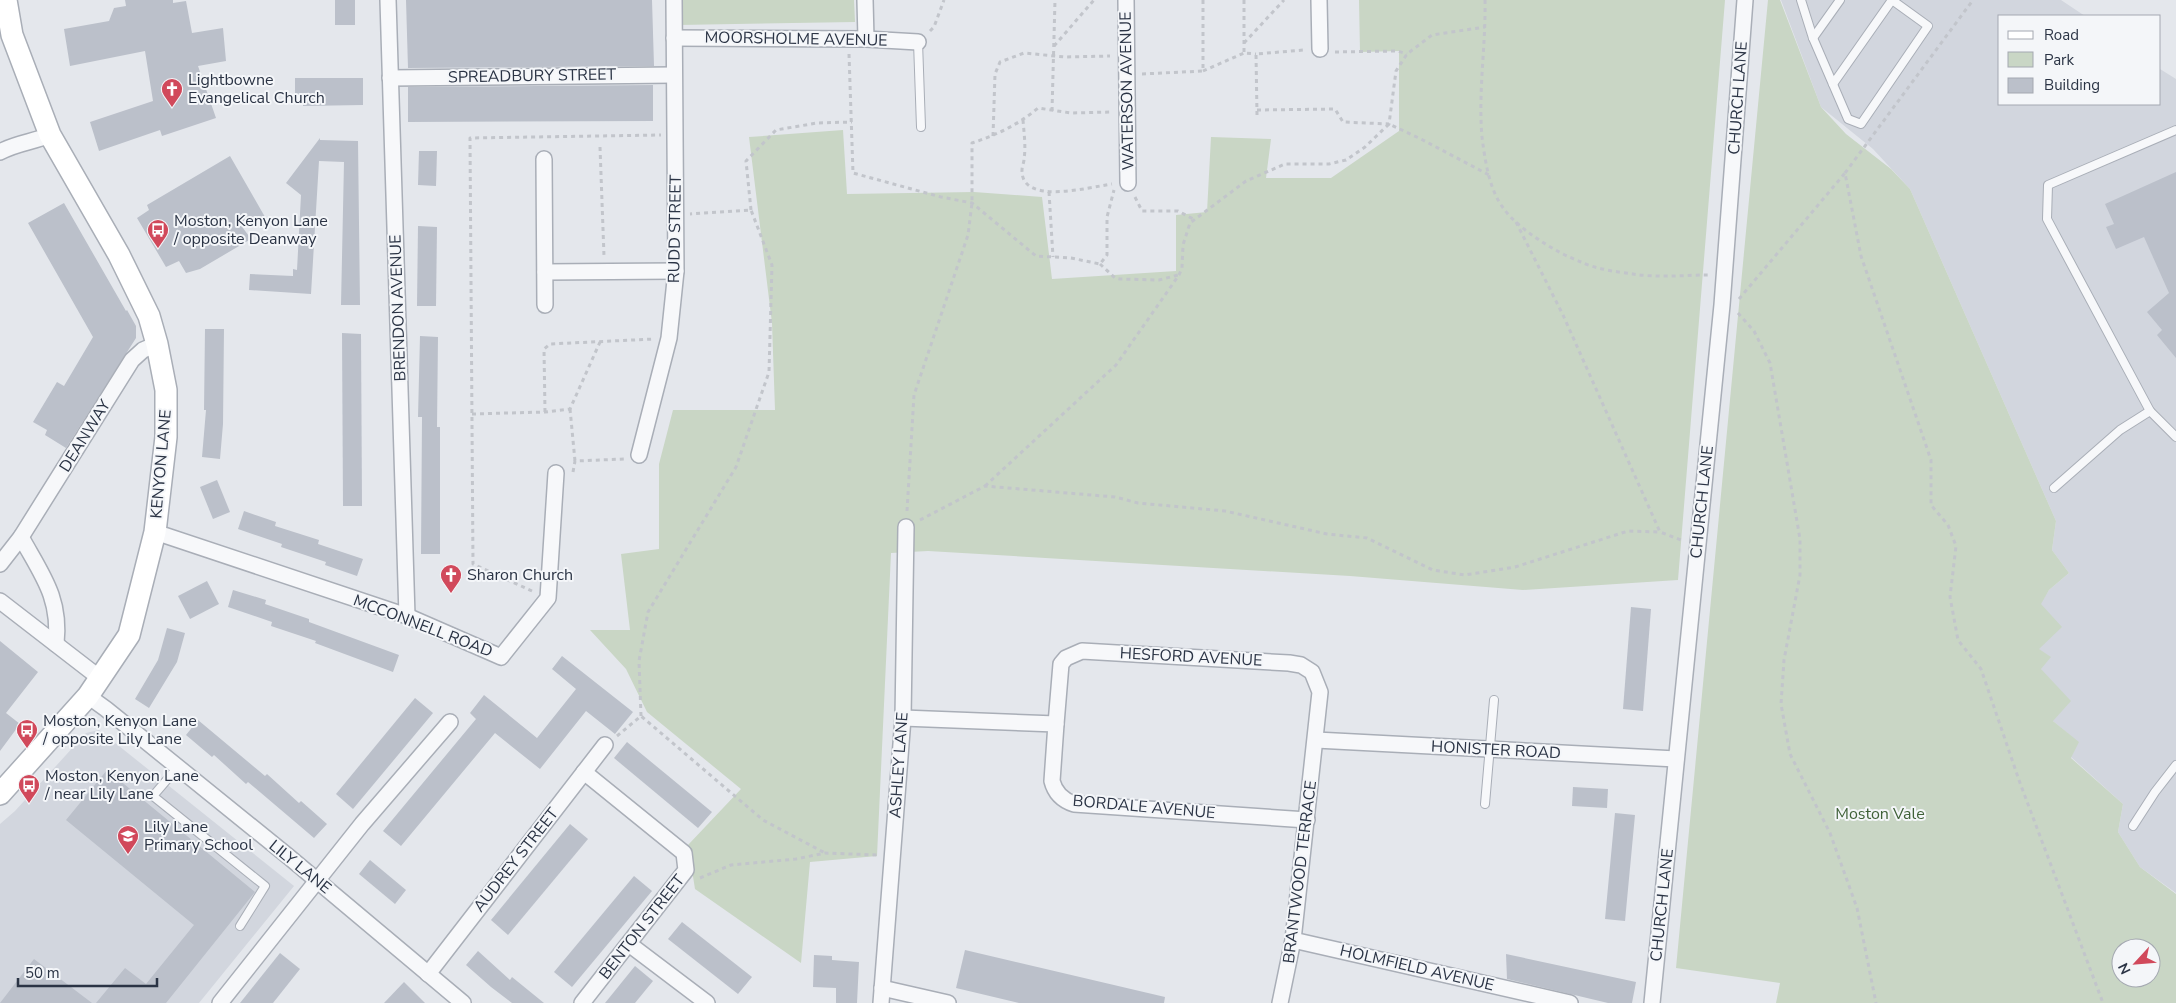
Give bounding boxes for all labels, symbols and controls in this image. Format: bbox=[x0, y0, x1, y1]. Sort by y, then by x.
street label: WATERSON AVENUE bbox=[1115, 11, 1139, 171]
legend bbox=[1998, 15, 2161, 105]
text: Road bbox=[2044, 25, 2079, 45]
street label: MOORSHOLME AVENUE bbox=[704, 26, 888, 52]
street label: CHURCH LANE bbox=[1723, 41, 1753, 155]
text: Park bbox=[2044, 50, 2074, 70]
street label: SPREADBURY STREET bbox=[448, 64, 617, 88]
place label: Lightbowne Evangelical Church bbox=[188, 69, 325, 109]
text: Building bbox=[2044, 75, 2100, 95]
church icon: Lightbowne Evangelical Church bbox=[160, 77, 184, 108]
street label: RUDD STREET bbox=[663, 174, 687, 283]
place label: Moston, Kenyon Lane / opposite Deanway bbox=[173, 210, 328, 250]
bus stop icon: Moston, Kenyon Lane / opposite Deanway bbox=[146, 218, 170, 249]
street label: BRENDON AVENUE bbox=[384, 234, 412, 382]
street label: DEANWAY bbox=[54, 395, 116, 476]
street label: KENYON LANE bbox=[145, 409, 177, 519]
street label: CHURCH LANE bbox=[1685, 444, 1719, 560]
church icon: Sharon Church bbox=[439, 563, 463, 594]
place label: Sharon Church bbox=[467, 564, 573, 586]
street label: MCCONNELL ROAD bbox=[350, 589, 496, 663]
street label: HESFORD AVENUE bbox=[1119, 642, 1263, 672]
place label: Moston, Kenyon Lane / opposite Lily Lane bbox=[42, 710, 197, 750]
street label: ASHLEY LANE bbox=[884, 711, 914, 819]
bus stop icon: Moston, Kenyon Lane / opposite Lily Lane bbox=[15, 718, 39, 749]
street label: HONISTER ROAD bbox=[1431, 736, 1561, 764]
place label: Moston, Kenyon Lane / near Lily Lane bbox=[44, 765, 199, 805]
bus stop icon: Moston, Kenyon Lane / near Lily Lane bbox=[17, 773, 41, 804]
street label: BRANTWOOD TERRACE bbox=[1278, 779, 1322, 965]
street label: BORDALE AVENUE bbox=[1072, 790, 1216, 824]
street label: AUDREY STREET bbox=[468, 803, 564, 917]
park label: Moston Vale bbox=[1835, 803, 1925, 825]
place label: Lily Lane Primary School bbox=[144, 816, 253, 856]
school or university icon: Lily Lane Primary School bbox=[116, 824, 140, 855]
street label: LILY LANE bbox=[264, 835, 336, 899]
street label: CHURCH LANE bbox=[1645, 847, 1679, 963]
street label: BENTON STREET bbox=[594, 870, 690, 984]
north arrow bbox=[2111, 938, 2161, 988]
street label: HOLMFIELD AVENUE bbox=[1338, 940, 1496, 996]
scale bar bbox=[18, 956, 156, 988]
text: N bbox=[2114, 960, 2136, 977]
text: 50 m bbox=[25, 963, 60, 983]

